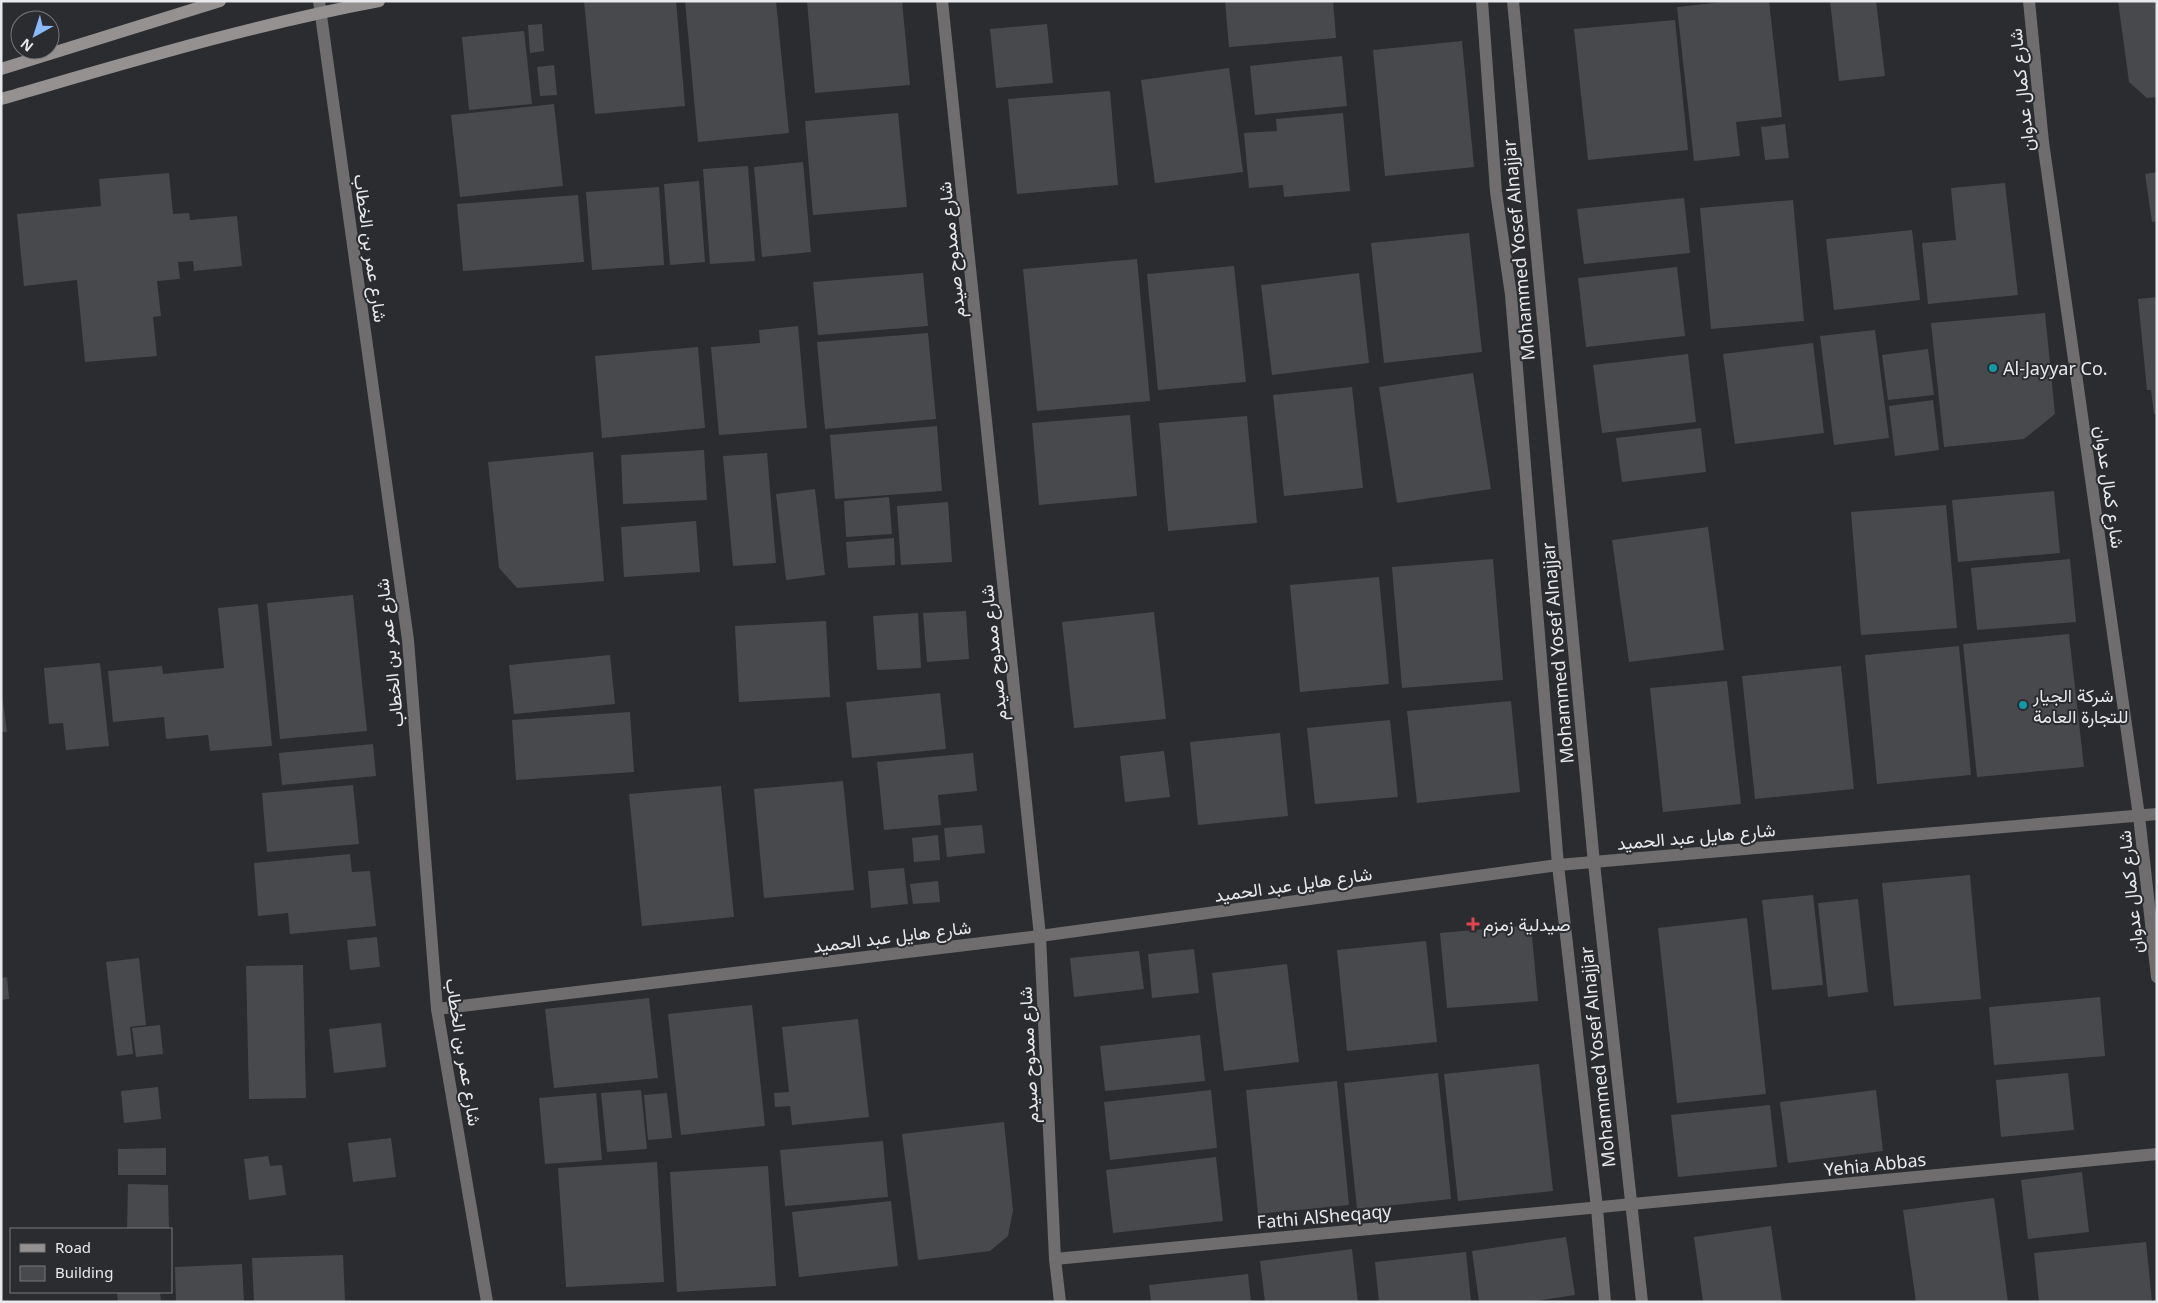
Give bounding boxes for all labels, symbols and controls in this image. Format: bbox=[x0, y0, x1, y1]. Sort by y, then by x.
north arrow bbox=[10, 10, 60, 60]
street label: شارع كمال عدوان bbox=[2003, 27, 2040, 153]
text: N bbox=[16, 35, 37, 56]
street label: Mohammed Yosef Alnajjar bbox=[1496, 138, 1540, 362]
street label: شارع عمر بن الخطاب bbox=[348, 172, 393, 324]
street label: شارع ممدوح صيدم bbox=[932, 181, 971, 319]
place label: Al-Jayyar Co. bbox=[2003, 356, 2108, 380]
marker: Al-Jayyar Co. bbox=[1987, 362, 1999, 374]
street label: شارع كمال عدوان bbox=[2089, 424, 2130, 550]
street label: Mohammed Yosef Alnajjar bbox=[1535, 541, 1579, 765]
street label: شارع عمر بن الخطاب bbox=[369, 577, 410, 729]
street label: شارع ممدوح صيدم bbox=[974, 584, 1013, 722]
place label: شركة الجيار للتجارة العامة bbox=[2032, 683, 2128, 728]
marker: شركة الجيار للتجارة العامة bbox=[2017, 699, 2029, 711]
street label: شارع هايل عبد الحميد bbox=[1616, 817, 1776, 856]
street label: شارع كمال عدوان bbox=[2112, 829, 2149, 955]
street label: شارع هايل عبد الحميد bbox=[1213, 861, 1374, 908]
place label: صيدلية زمزم bbox=[1483, 912, 1571, 937]
street label: شارع هايل عبد الحميد bbox=[812, 914, 972, 959]
marker: صيدلية زمزم bbox=[1467, 918, 1479, 930]
street label: Mohammed Yosef Alnajjar bbox=[1573, 945, 1621, 1169]
street label: شارع عمر بن الخطاب bbox=[439, 976, 488, 1128]
street label: شارع ممدوح صيدم bbox=[1012, 986, 1045, 1124]
street label: Yehia Abbas bbox=[1823, 1147, 1927, 1181]
street label: Fathi AlSheqaqy bbox=[1256, 1198, 1393, 1234]
legend bbox=[10, 1228, 172, 1293]
text: Road bbox=[55, 1237, 91, 1257]
text: Building bbox=[55, 1262, 113, 1282]

